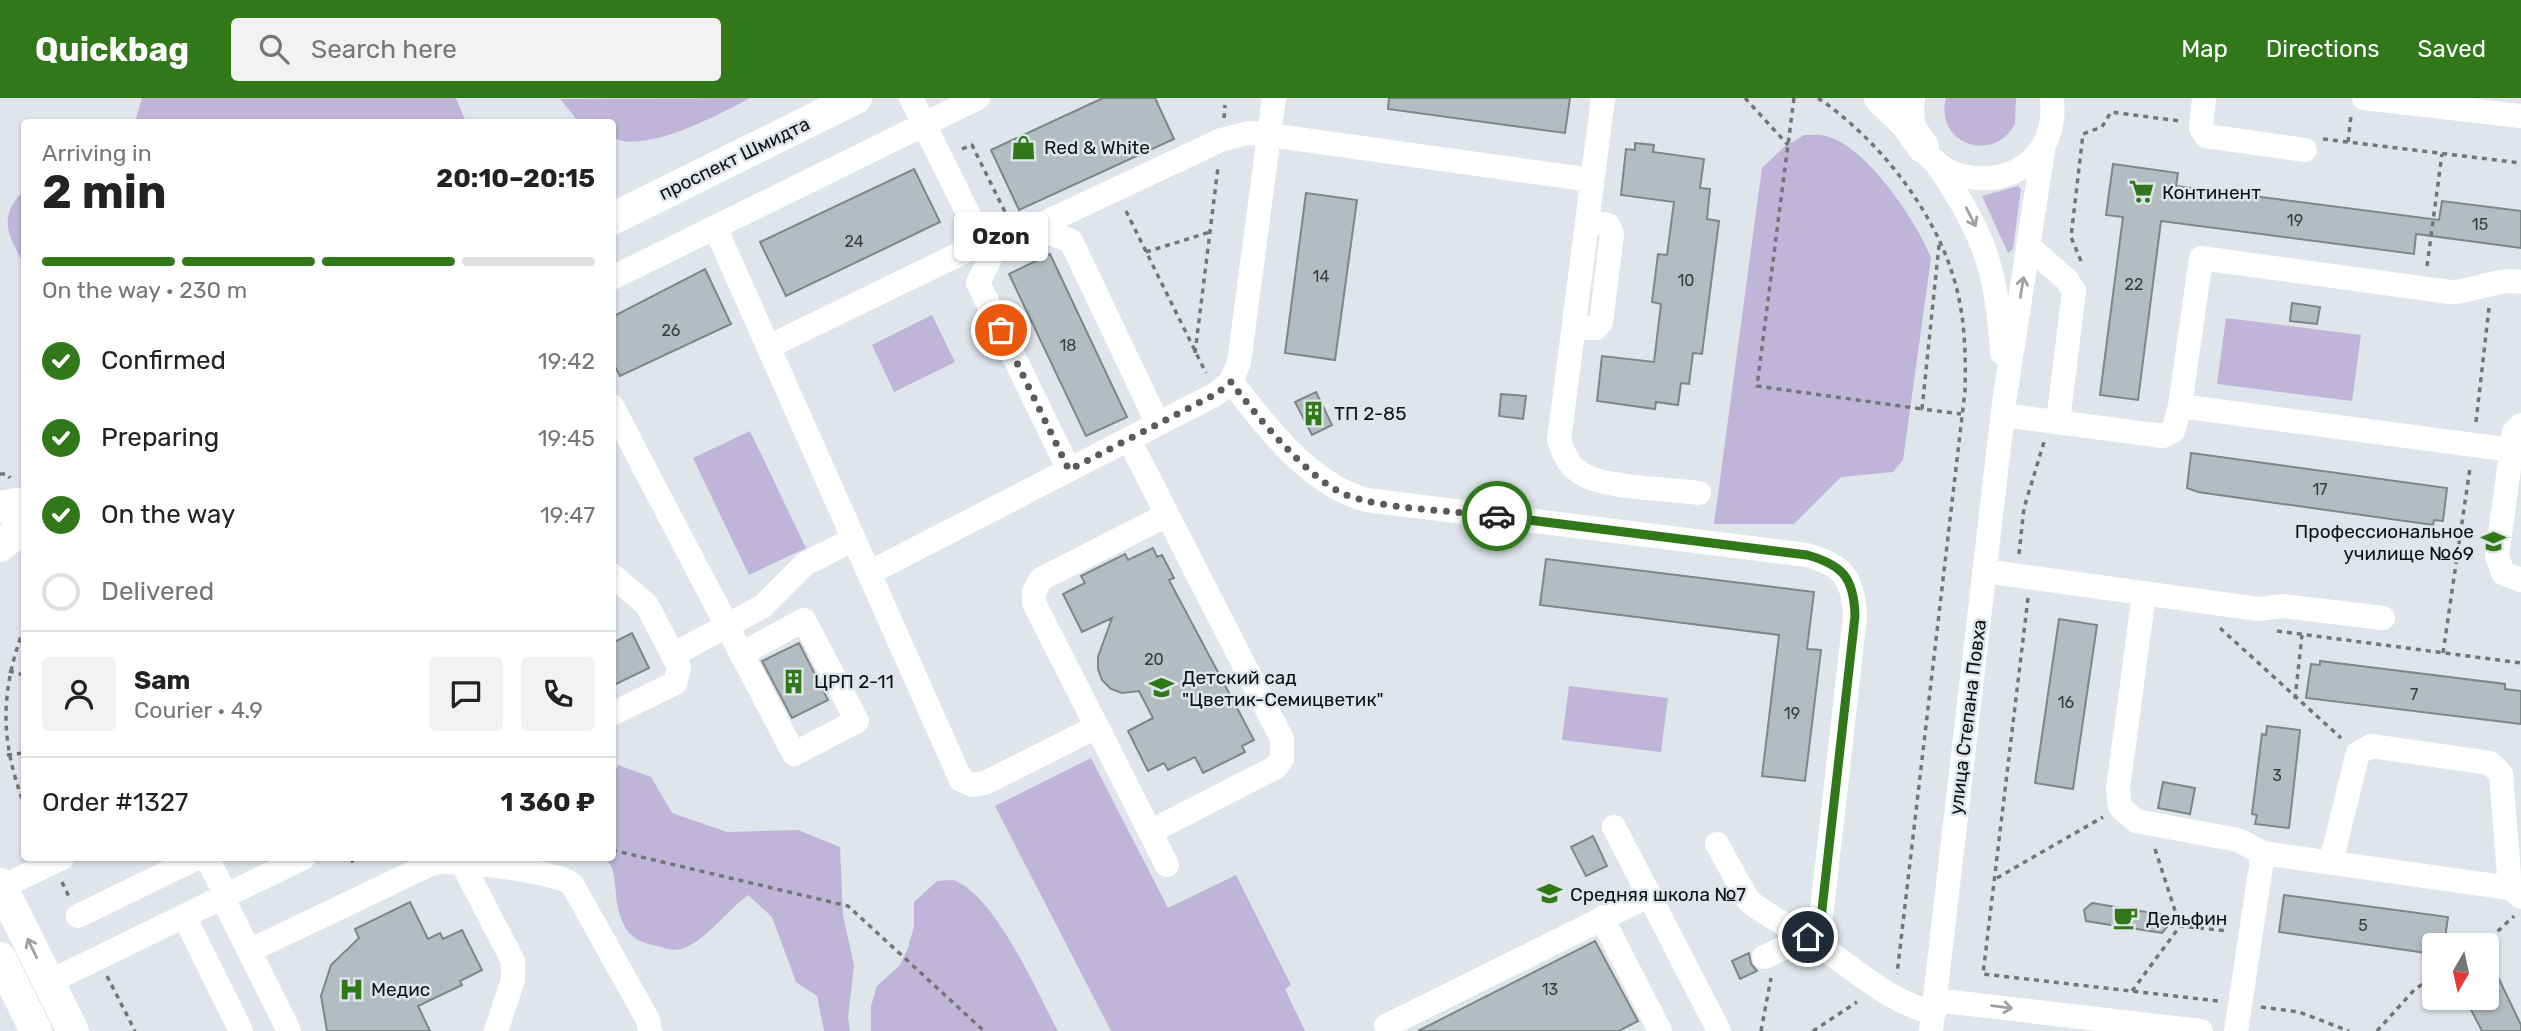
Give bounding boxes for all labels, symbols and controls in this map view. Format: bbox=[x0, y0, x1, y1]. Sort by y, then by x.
search box bbox=[231, 18, 721, 81]
text: Quickbag bbox=[35, 30, 189, 69]
icon: search bbox=[255, 30, 293, 68]
text: Search here bbox=[311, 34, 457, 65]
text: Map bbox=[2181, 35, 2228, 63]
text: Directions bbox=[2266, 35, 2379, 63]
text: Saved bbox=[2417, 35, 2486, 63]
street label: проспект Шмидта bbox=[655, 112, 813, 205]
shop icon: Red & White bbox=[1010, 133, 1038, 161]
place label: Red & White bbox=[1044, 136, 1150, 159]
text: Arriving in bbox=[42, 139, 152, 167]
text: 20:10–20:15 bbox=[436, 163, 595, 194]
text: 2 min bbox=[42, 165, 167, 220]
supermarket icon: Континент bbox=[2128, 178, 2156, 206]
place label: Континент bbox=[2162, 181, 2261, 204]
one-way arrow bbox=[1965, 206, 1978, 227]
callout: Ozon bbox=[954, 211, 1048, 260]
house number: 19 bbox=[2287, 211, 2303, 230]
house number: 15 bbox=[2472, 215, 2488, 234]
text: Ozon bbox=[972, 222, 1030, 250]
house number: 24 bbox=[844, 232, 864, 251]
house number: 14 bbox=[1313, 267, 1329, 286]
house number: 10 bbox=[1677, 271, 1695, 290]
house number: 22 bbox=[2125, 275, 2143, 294]
text: On the way · 230 m bbox=[42, 276, 247, 304]
one-way arrow bbox=[2016, 276, 2029, 299]
pin bbox=[971, 300, 1031, 360]
icon: bag bbox=[982, 311, 1020, 349]
house number: 26 bbox=[661, 321, 681, 340]
house number: 18 bbox=[1059, 336, 1077, 355]
icon: check bbox=[42, 342, 80, 380]
text: Confirmed bbox=[101, 345, 226, 376]
text: 19:42 bbox=[538, 347, 595, 375]
building icon: ТП 2-85 bbox=[1300, 399, 1328, 427]
place label: ТП 2-85 bbox=[1334, 402, 1407, 425]
icon: check bbox=[42, 419, 80, 457]
text: Preparing bbox=[101, 422, 219, 453]
text: 19:45 bbox=[538, 424, 595, 452]
house number: 17 bbox=[2312, 480, 2328, 499]
courier bbox=[1462, 481, 1532, 551]
icon: check bbox=[42, 496, 80, 534]
icon: car bbox=[1478, 497, 1516, 535]
text: On the way bbox=[101, 499, 235, 530]
text: 19:47 bbox=[540, 501, 595, 529]
place label: Профессиональное училище №69 bbox=[2295, 520, 2474, 565]
school or university icon: Профессиональное училище №69 bbox=[2480, 528, 2508, 556]
text: Delivered bbox=[101, 576, 214, 607]
street label: улица Степана Повха bbox=[1944, 618, 1991, 816]
house number: 20 bbox=[1144, 650, 1164, 669]
button: person bbox=[42, 657, 116, 731]
button: chat bbox=[429, 657, 503, 731]
button: phone bbox=[521, 657, 595, 731]
text: Sam bbox=[134, 665, 190, 696]
place label: Детский сад "Цветик-Семицветик" bbox=[1182, 666, 1384, 711]
building icon: ЦРП 2-11 bbox=[780, 667, 808, 695]
place label: ЦРП 2-11 bbox=[814, 670, 894, 693]
school or university icon: Детский сад "Цветик-Семицветик" bbox=[1148, 674, 1176, 702]
house number: 7 bbox=[2410, 685, 2418, 704]
house number: 16 bbox=[2058, 693, 2075, 712]
text: Courier · 4.9 bbox=[134, 696, 263, 724]
house number: 19 bbox=[1784, 704, 1800, 723]
house number: 3 bbox=[2272, 766, 2282, 785]
text: Order #1327 bbox=[42, 787, 188, 818]
text: 1 360 ₽ bbox=[501, 787, 595, 818]
school or university icon: Средняя школа №7 bbox=[1536, 880, 1564, 908]
place label: Средняя школа №7 bbox=[1570, 883, 1746, 906]
cafe icon: Дельфин bbox=[2112, 904, 2140, 932]
pin bbox=[1778, 907, 1838, 967]
place label: Дельфин bbox=[2146, 907, 2227, 930]
house number: 5 bbox=[2358, 916, 2368, 935]
icon: home bbox=[1789, 918, 1827, 956]
north arrow bbox=[2422, 933, 2499, 1010]
map controls bbox=[2422, 933, 2499, 1010]
one-way arrow bbox=[24, 938, 38, 959]
hospital icon: Медис bbox=[337, 975, 365, 1003]
place label: Медис bbox=[371, 978, 430, 1001]
house number: 13 bbox=[1542, 980, 1558, 999]
one-way arrow bbox=[1991, 1001, 2013, 1014]

